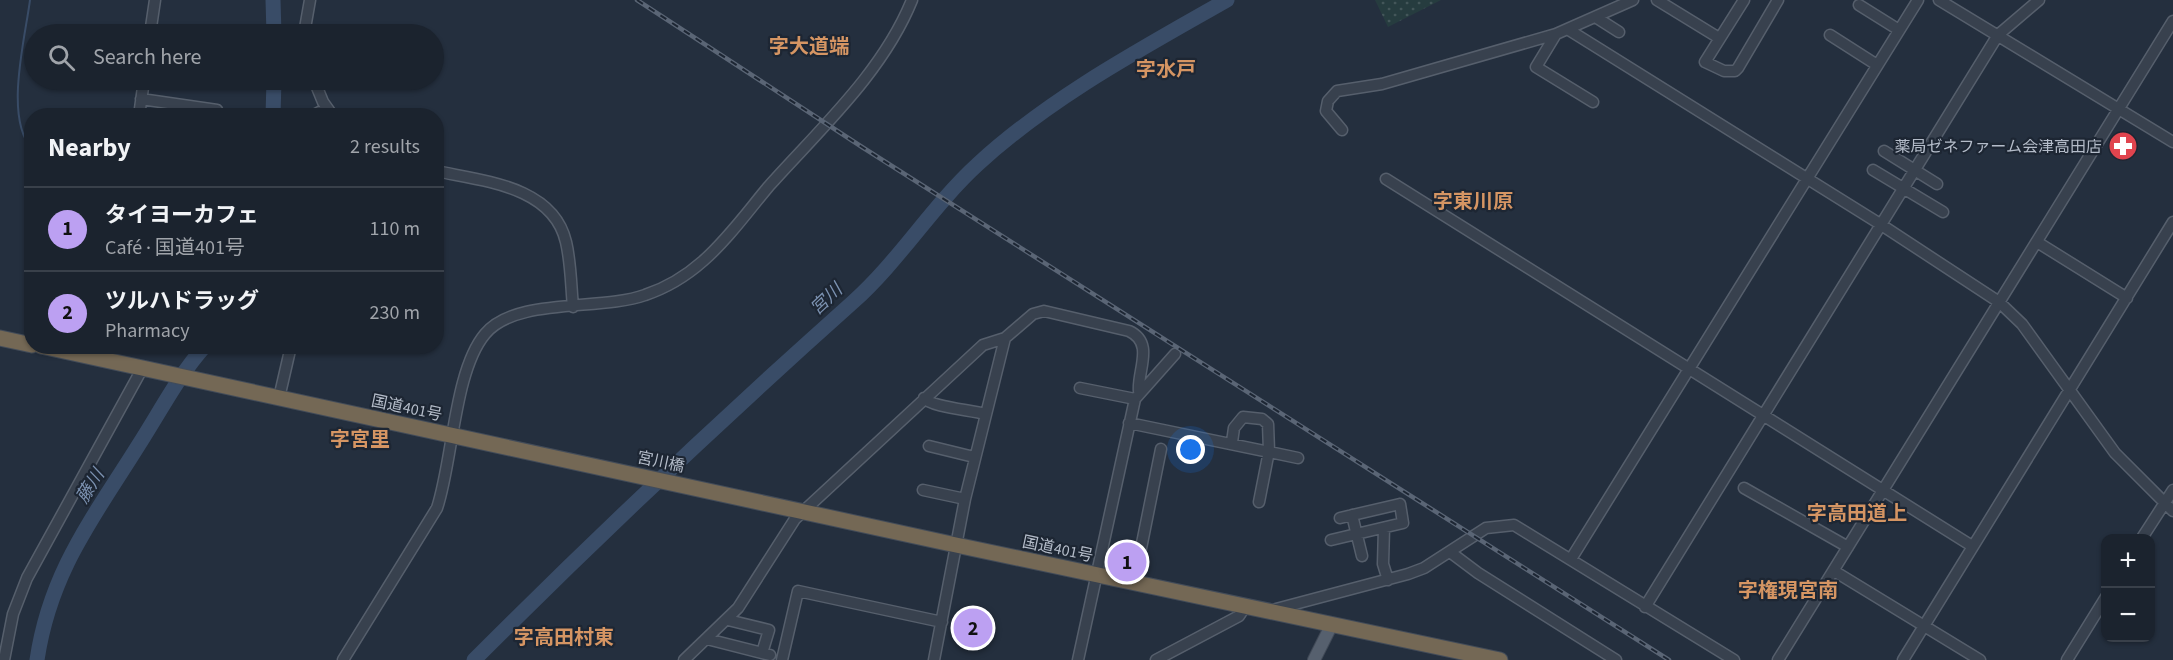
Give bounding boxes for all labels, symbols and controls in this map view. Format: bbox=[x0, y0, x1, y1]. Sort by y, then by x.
search box bbox=[24, 24, 444, 90]
district label: 字大道端 bbox=[769, 33, 849, 61]
icon: search bbox=[45, 41, 78, 74]
text: Search here bbox=[93, 41, 201, 73]
district label: 字水戸 bbox=[1136, 56, 1196, 84]
text: Nearby bbox=[48, 129, 131, 166]
pharmacy icon: 薬局ゼネファーム会津高田店 bbox=[2107, 130, 2139, 162]
text: 2 results bbox=[350, 133, 420, 161]
place label: 薬局ゼネファーム会津高田店 bbox=[1894, 136, 2102, 158]
district label: 字東川原 bbox=[1433, 188, 1513, 216]
text: タイヨーカフェ bbox=[105, 199, 259, 231]
text: 1 bbox=[62, 215, 73, 243]
text: 110 m bbox=[370, 215, 420, 243]
text: Café · 国道401号 bbox=[105, 234, 245, 262]
water label: 宮川 bbox=[805, 277, 849, 321]
text: ツルハドラッグ bbox=[105, 285, 259, 317]
text: 2 bbox=[62, 299, 73, 327]
text: 230 m bbox=[370, 299, 420, 327]
text: Pharmacy bbox=[105, 317, 189, 345]
street label: 国道401号 bbox=[369, 390, 444, 426]
district label: 字宮里 bbox=[330, 426, 390, 454]
your location bbox=[1176, 435, 1205, 464]
street label: 宮川橋 bbox=[635, 446, 687, 478]
water label: 藤川 bbox=[70, 463, 112, 508]
district label: 字高田道上 bbox=[1807, 500, 1907, 528]
street label: 国道401号 bbox=[1020, 531, 1095, 567]
map controls bbox=[2101, 534, 2155, 642]
button: + bbox=[2101, 534, 2155, 588]
pin: 1 bbox=[1108, 540, 1146, 584]
district label: 字権現宮南 bbox=[1738, 577, 1838, 605]
button: − bbox=[2101, 588, 2155, 642]
pin: 2 bbox=[954, 606, 992, 650]
district label: 字高田村東 bbox=[514, 624, 614, 652]

